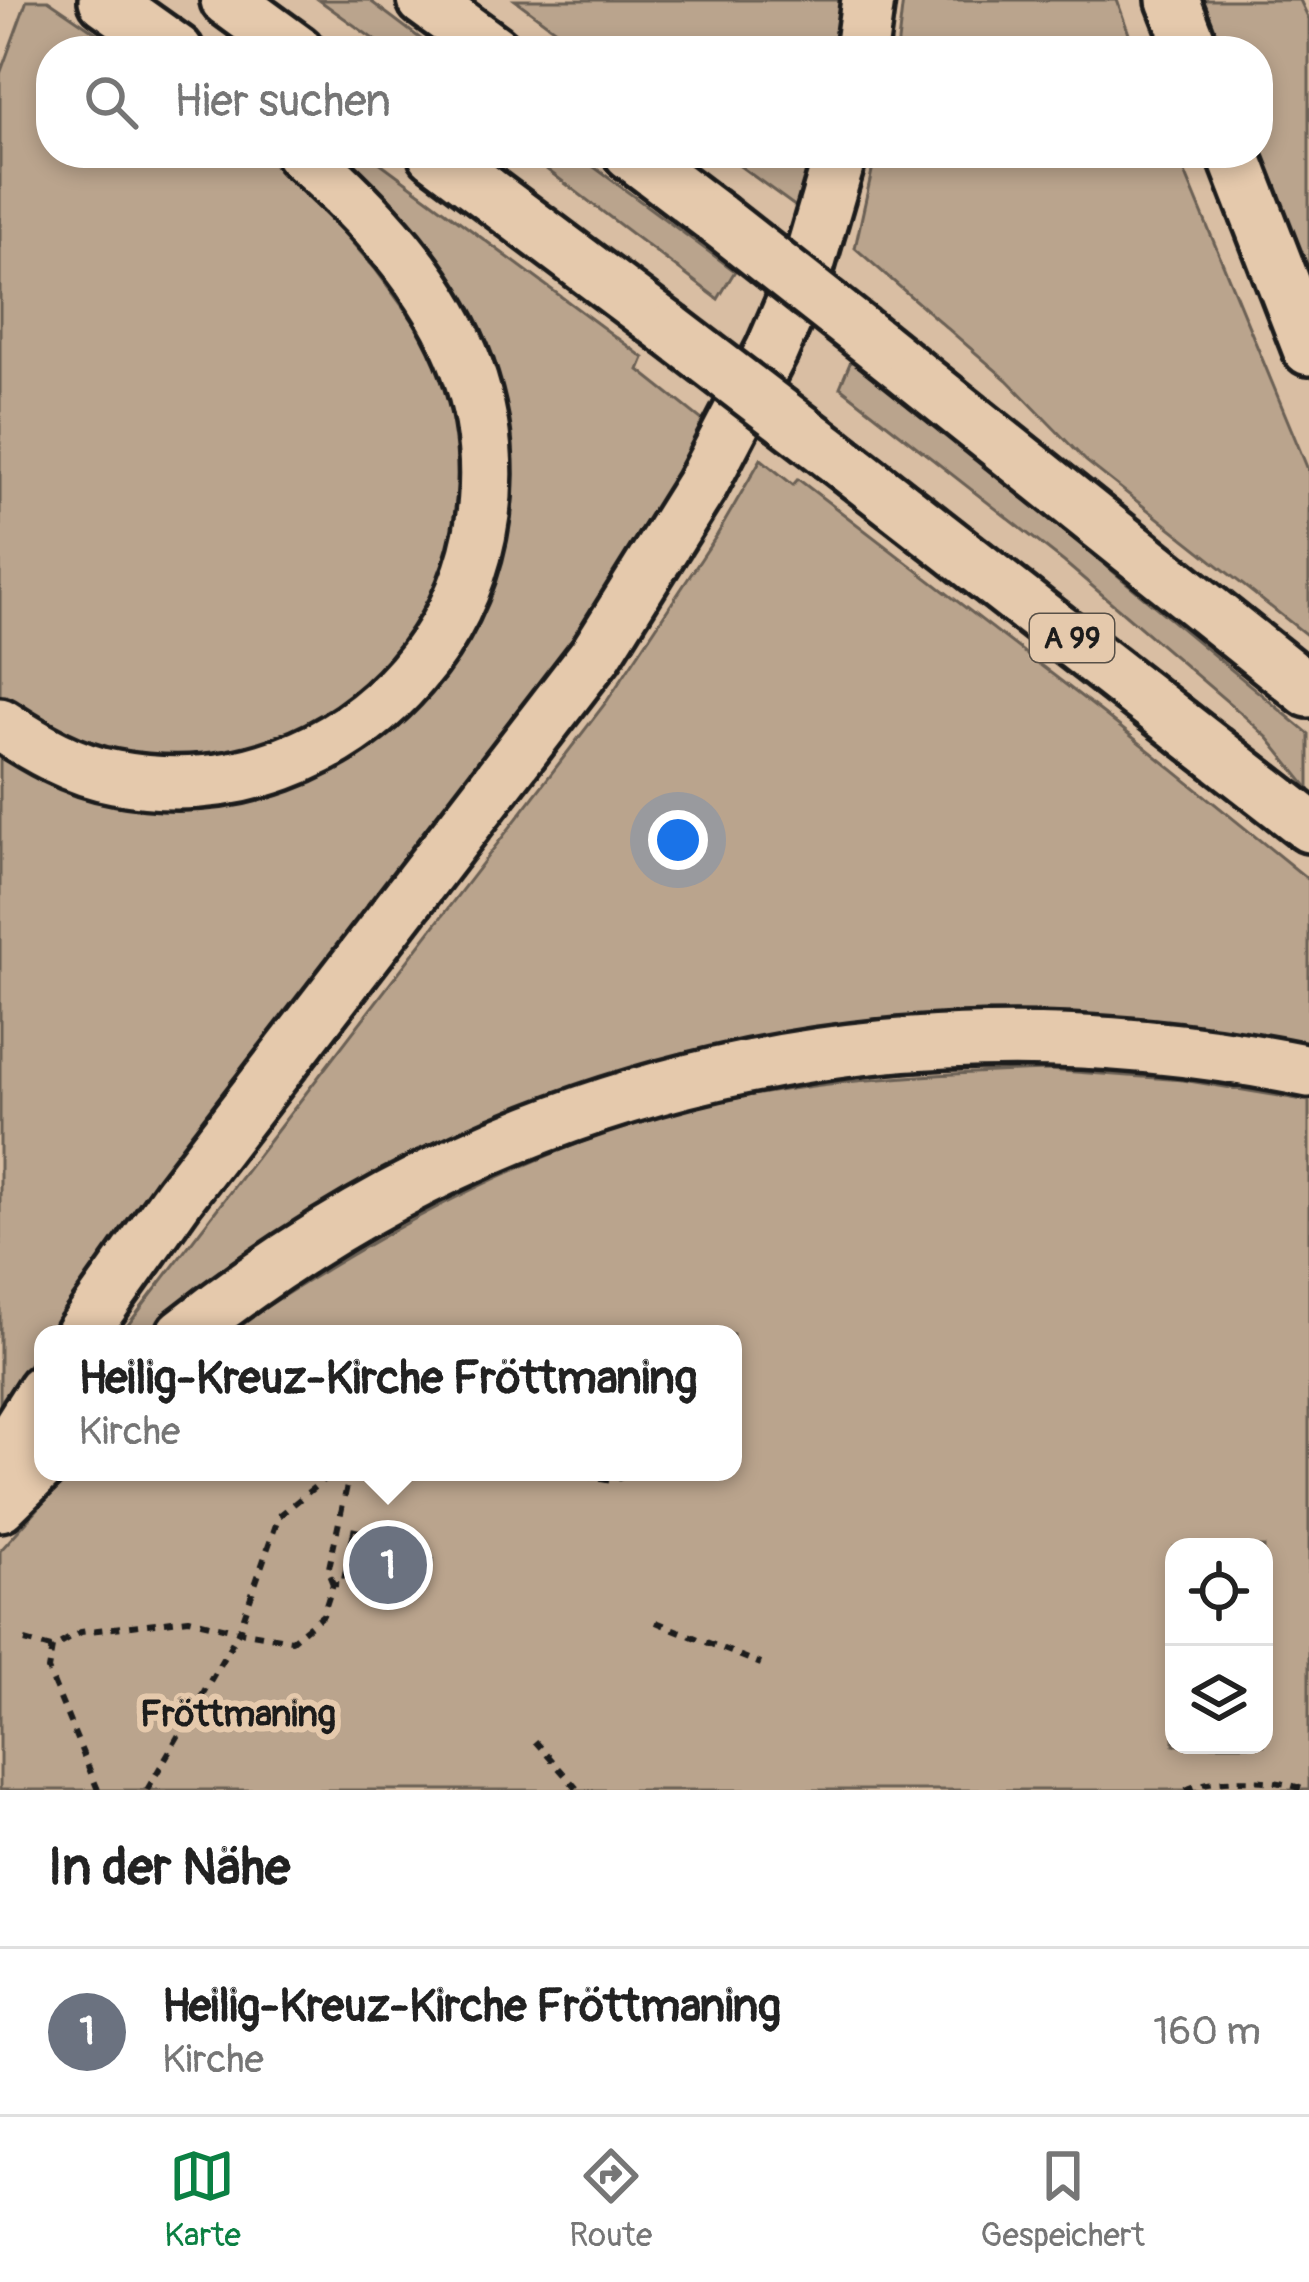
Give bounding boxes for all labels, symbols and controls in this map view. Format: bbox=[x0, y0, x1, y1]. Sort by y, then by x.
search box bbox=[36, 36, 1273, 168]
icon: search bbox=[78, 69, 144, 135]
text: Hier suchen bbox=[174, 74, 391, 130]
road number: A 99 bbox=[1030, 614, 1114, 662]
your location bbox=[648, 810, 708, 870]
popup bbox=[34, 1325, 742, 1481]
text: Heilig-Kreuz-Kirche Fröttmaning bbox=[79, 1351, 697, 1407]
text: Kirche bbox=[79, 1407, 180, 1456]
pin: 1 bbox=[349, 1520, 427, 1610]
map controls bbox=[1165, 1538, 1273, 1754]
button: locate bbox=[1165, 1538, 1273, 1646]
button: layers bbox=[1165, 1646, 1273, 1754]
district label: Fröttmaning bbox=[140, 1692, 336, 1737]
text: In der Nähe bbox=[48, 1836, 290, 1900]
text: Heilig-Kreuz-Kirche Fröttmaning bbox=[162, 1979, 781, 2035]
text: 1 bbox=[79, 2007, 95, 2056]
text: 160 m bbox=[1153, 2007, 1261, 2056]
text: Kirche bbox=[162, 2035, 264, 2084]
tab: Karte bbox=[164, 2143, 241, 2256]
tab: Route bbox=[569, 2143, 652, 2256]
tab: Gespeichert bbox=[981, 2143, 1145, 2256]

